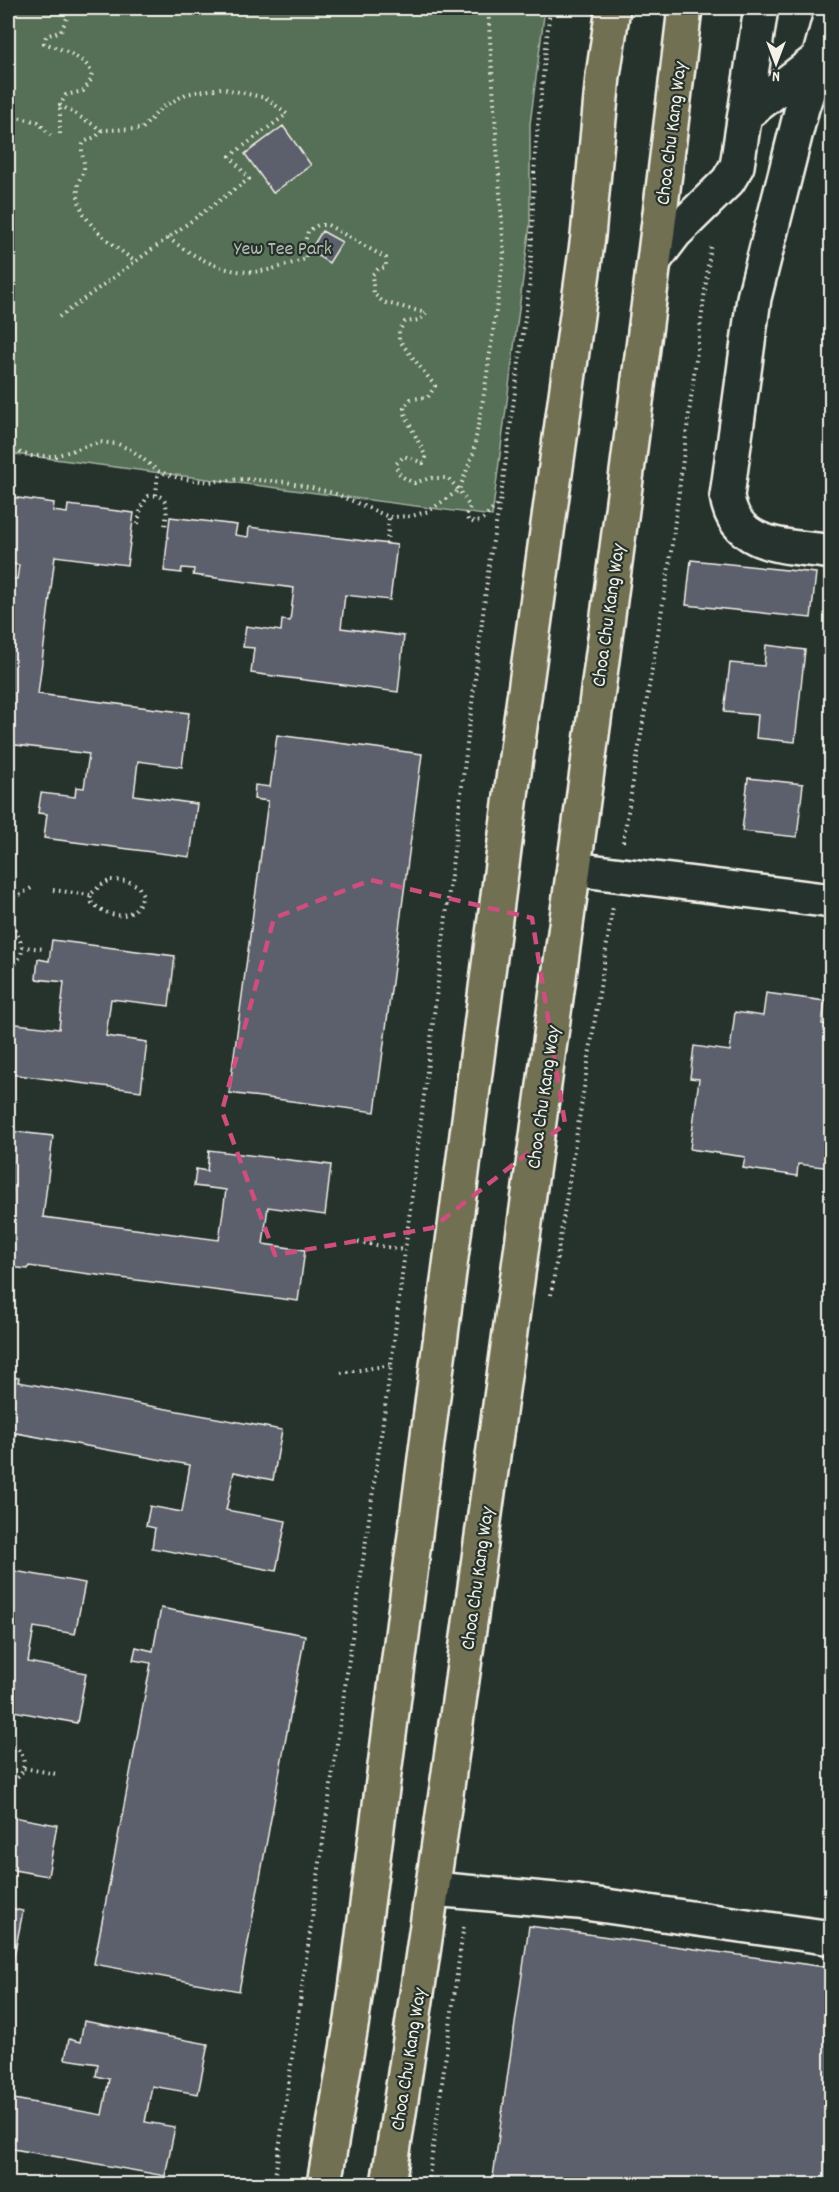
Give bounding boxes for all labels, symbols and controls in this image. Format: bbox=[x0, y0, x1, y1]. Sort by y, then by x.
north arrow bbox=[746, 33, 806, 93]
street label: Choa Chu Kang Way bbox=[650, 59, 696, 207]
text: N bbox=[772, 64, 780, 87]
park label: Yew Tee Park bbox=[234, 236, 332, 264]
street label: Choa Chu Kang Way bbox=[586, 541, 634, 689]
street label: Choa Chu Kang Way bbox=[521, 1023, 569, 1171]
street label: Choa Chu Kang Way bbox=[455, 1504, 503, 1652]
street label: Choa Chu Kang Way bbox=[385, 1985, 435, 2133]

